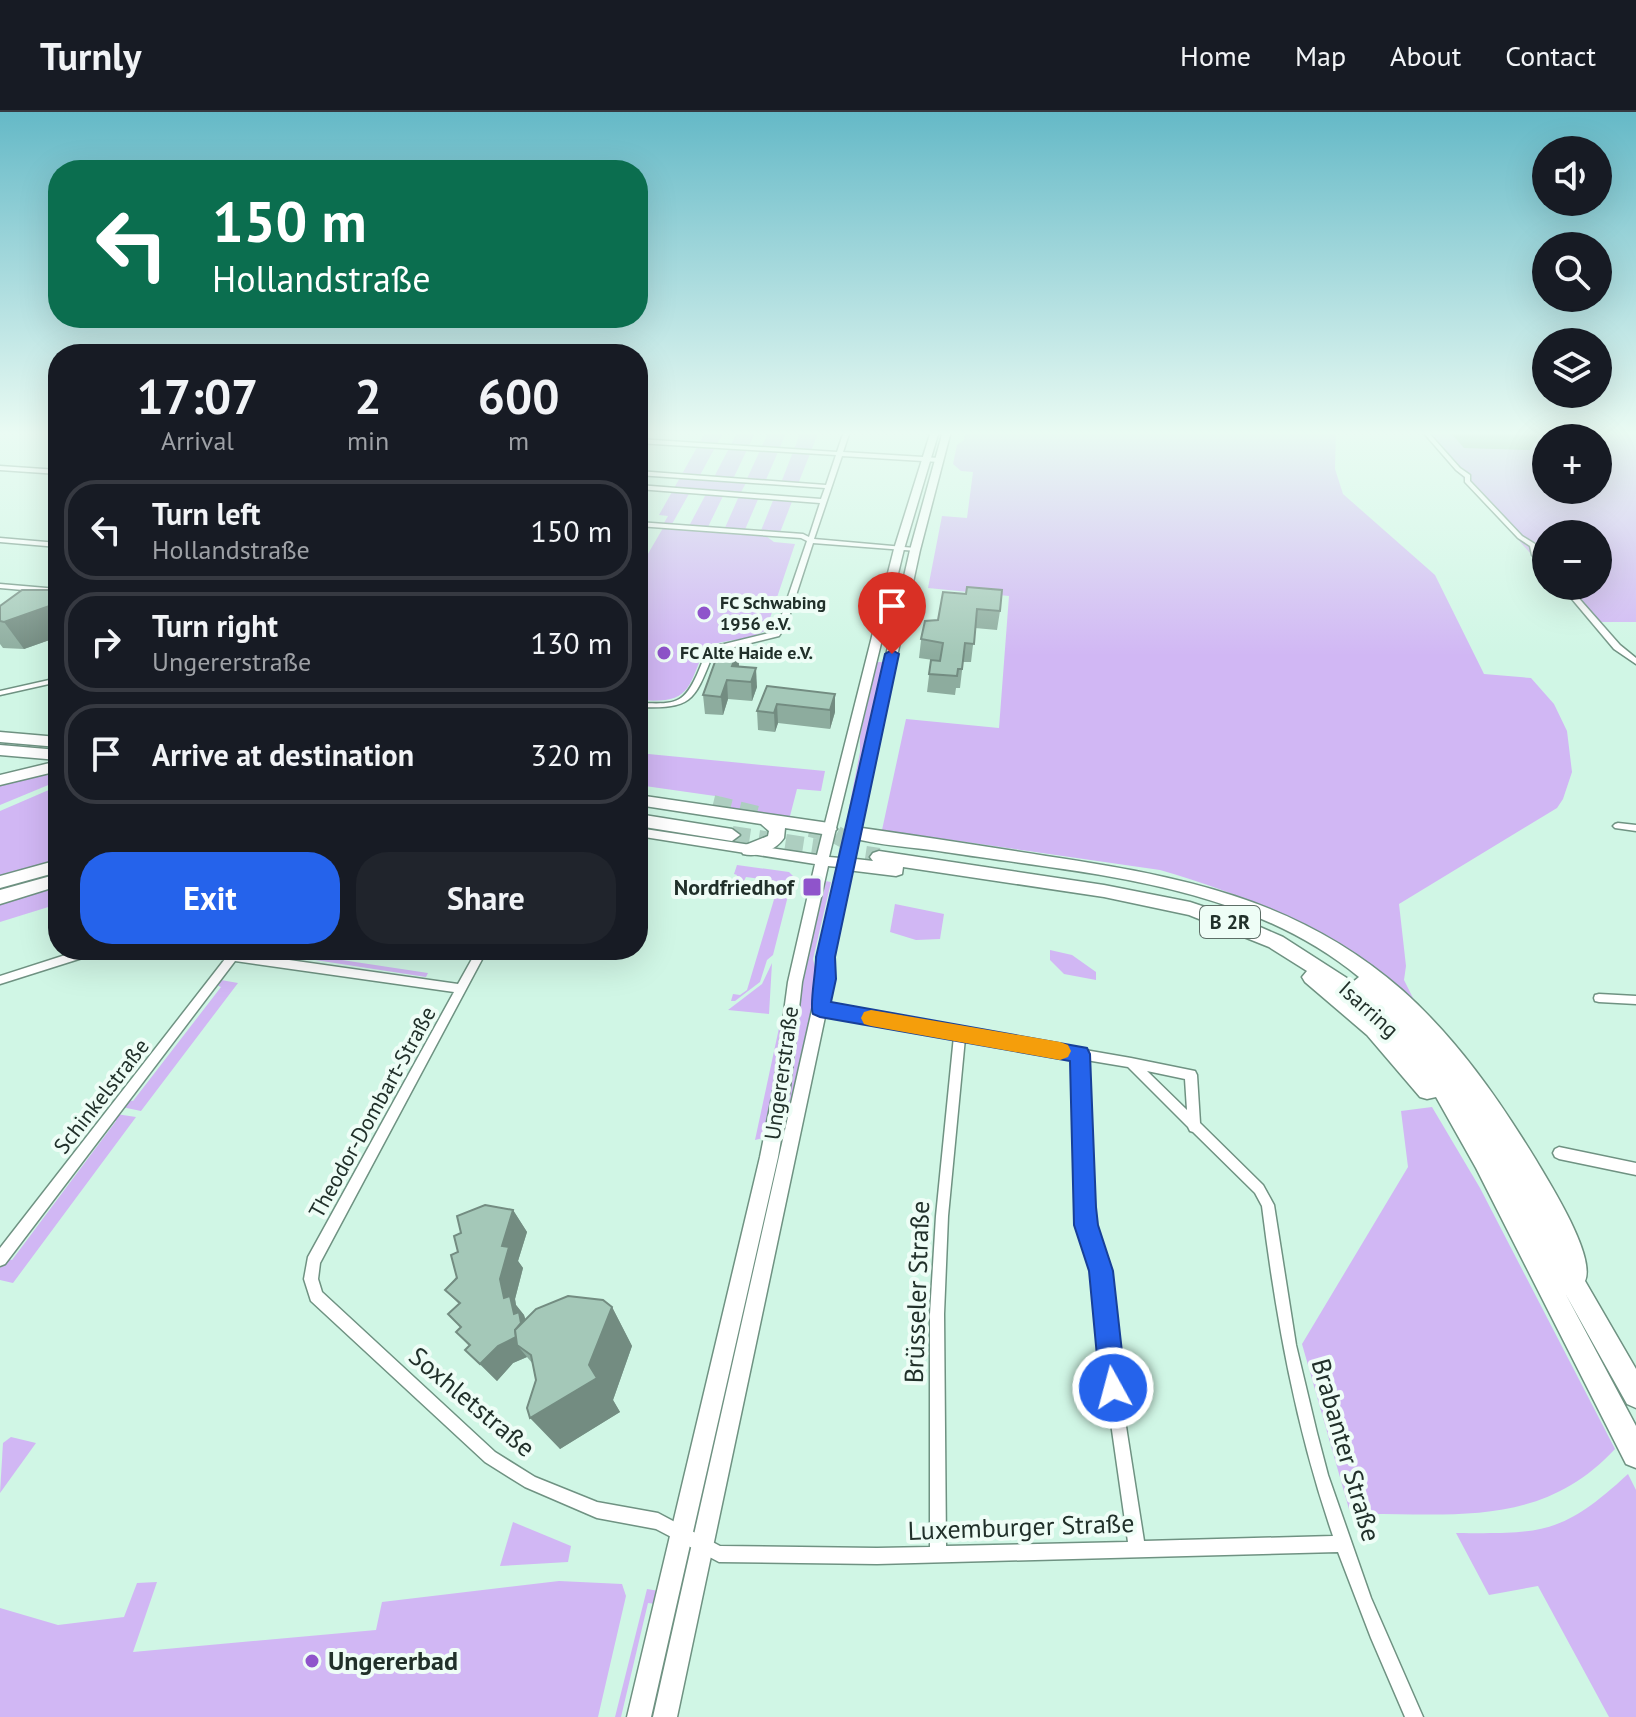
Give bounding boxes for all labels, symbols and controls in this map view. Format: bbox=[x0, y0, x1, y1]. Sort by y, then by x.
text: Turnly bbox=[40, 31, 141, 80]
text: Home bbox=[1180, 37, 1251, 74]
text: Map bbox=[1295, 37, 1346, 74]
text: About bbox=[1390, 37, 1461, 74]
text: Contact bbox=[1505, 37, 1596, 74]
map controls bbox=[1532, 136, 1612, 600]
button: sound bbox=[1532, 136, 1612, 216]
text: 150 m bbox=[212, 185, 367, 257]
icon: left bbox=[80, 192, 184, 296]
button: search bbox=[1532, 232, 1612, 312]
text: Hollandstraße bbox=[212, 255, 430, 302]
button: layers bbox=[1532, 328, 1612, 408]
text: 17:07 bbox=[137, 365, 258, 427]
text: 2 bbox=[354, 365, 382, 427]
text: 600 bbox=[478, 365, 559, 427]
text: Arrival bbox=[161, 424, 234, 457]
text: min bbox=[347, 424, 389, 457]
text: m bbox=[508, 424, 529, 457]
button: + bbox=[1532, 424, 1612, 504]
text: Turn left bbox=[152, 494, 260, 533]
icon: left bbox=[84, 508, 128, 552]
text: 150 m bbox=[531, 511, 612, 550]
button: − bbox=[1532, 520, 1612, 600]
text: Hollandstraße bbox=[152, 533, 310, 566]
pin bbox=[858, 572, 926, 654]
icon: arrive bbox=[870, 584, 914, 628]
place label: FC Schwabing 1956 e.V. bbox=[720, 591, 826, 635]
marker: FC Schwabing 1956 e.V. bbox=[695, 604, 713, 622]
text: Turn right bbox=[152, 606, 278, 645]
icon: right bbox=[84, 620, 128, 664]
text: 130 m bbox=[531, 623, 612, 662]
place label: FC Alte Haide e.V. bbox=[680, 641, 813, 664]
marker: FC Alte Haide e.V. bbox=[655, 644, 673, 662]
text: Ungererstraße bbox=[152, 645, 311, 678]
icon: arrive bbox=[84, 732, 128, 776]
text: Arrive at destination bbox=[152, 735, 414, 774]
text: 320 m bbox=[531, 735, 612, 774]
button: Exit bbox=[80, 852, 340, 944]
button: Share bbox=[356, 852, 616, 944]
place label: Nordfriedhof bbox=[674, 873, 796, 901]
marker: Nordfriedhof bbox=[801, 876, 823, 898]
road number: B 2R bbox=[1200, 906, 1260, 938]
street label: Isarring bbox=[1333, 975, 1405, 1043]
street label: Theodor-Dombart-Straße bbox=[302, 1001, 442, 1223]
street label: Ungererstraße bbox=[758, 1004, 804, 1142]
street label: Schinkelstraße bbox=[47, 1033, 155, 1159]
street label: Brüsseler Straße bbox=[897, 1200, 936, 1384]
street label: Soxhletstraße bbox=[403, 1339, 542, 1464]
position arrow bbox=[1071, 1346, 1155, 1430]
street label: Brabanter Straße bbox=[1305, 1355, 1388, 1545]
street label: Luxemburger Straße bbox=[907, 1506, 1135, 1547]
place label: Ungererbad bbox=[328, 1644, 458, 1677]
marker: Ungererbad bbox=[303, 1652, 321, 1670]

